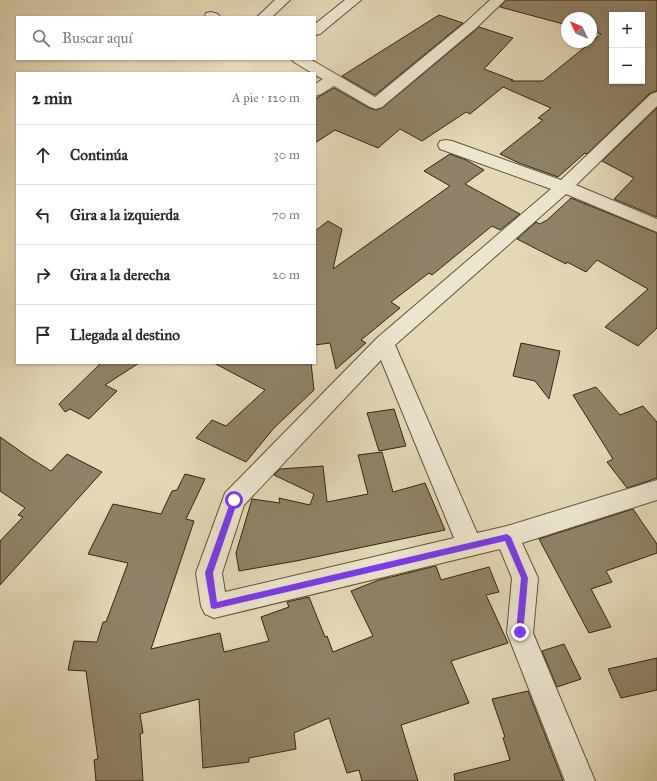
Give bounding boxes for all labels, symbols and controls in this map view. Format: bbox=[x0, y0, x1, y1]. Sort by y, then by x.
north arrow bbox=[561, 12, 597, 48]
map controls bbox=[609, 12, 645, 84]
button: + bbox=[609, 12, 645, 48]
search box bbox=[16, 16, 316, 60]
icon: search bbox=[30, 27, 52, 49]
text: Buscar aquí bbox=[62, 29, 133, 47]
button: − bbox=[609, 48, 645, 84]
text: 2 min bbox=[32, 88, 72, 109]
text: A pie · 120 m bbox=[232, 90, 300, 106]
icon: ahead bbox=[32, 144, 54, 166]
text: Continúa bbox=[70, 146, 128, 164]
text: 30 m bbox=[274, 147, 300, 163]
icon: left bbox=[32, 204, 54, 226]
text: Gira a la izquierda bbox=[70, 206, 179, 224]
text: 70 m bbox=[272, 207, 300, 223]
icon: right bbox=[32, 264, 54, 286]
text: Gira a la derecha bbox=[70, 266, 170, 284]
text: 20 m bbox=[272, 267, 300, 283]
icon: arrive bbox=[32, 324, 54, 346]
text: Llegada al destino bbox=[70, 326, 180, 344]
route start bbox=[225, 491, 243, 509]
route end bbox=[511, 623, 529, 641]

